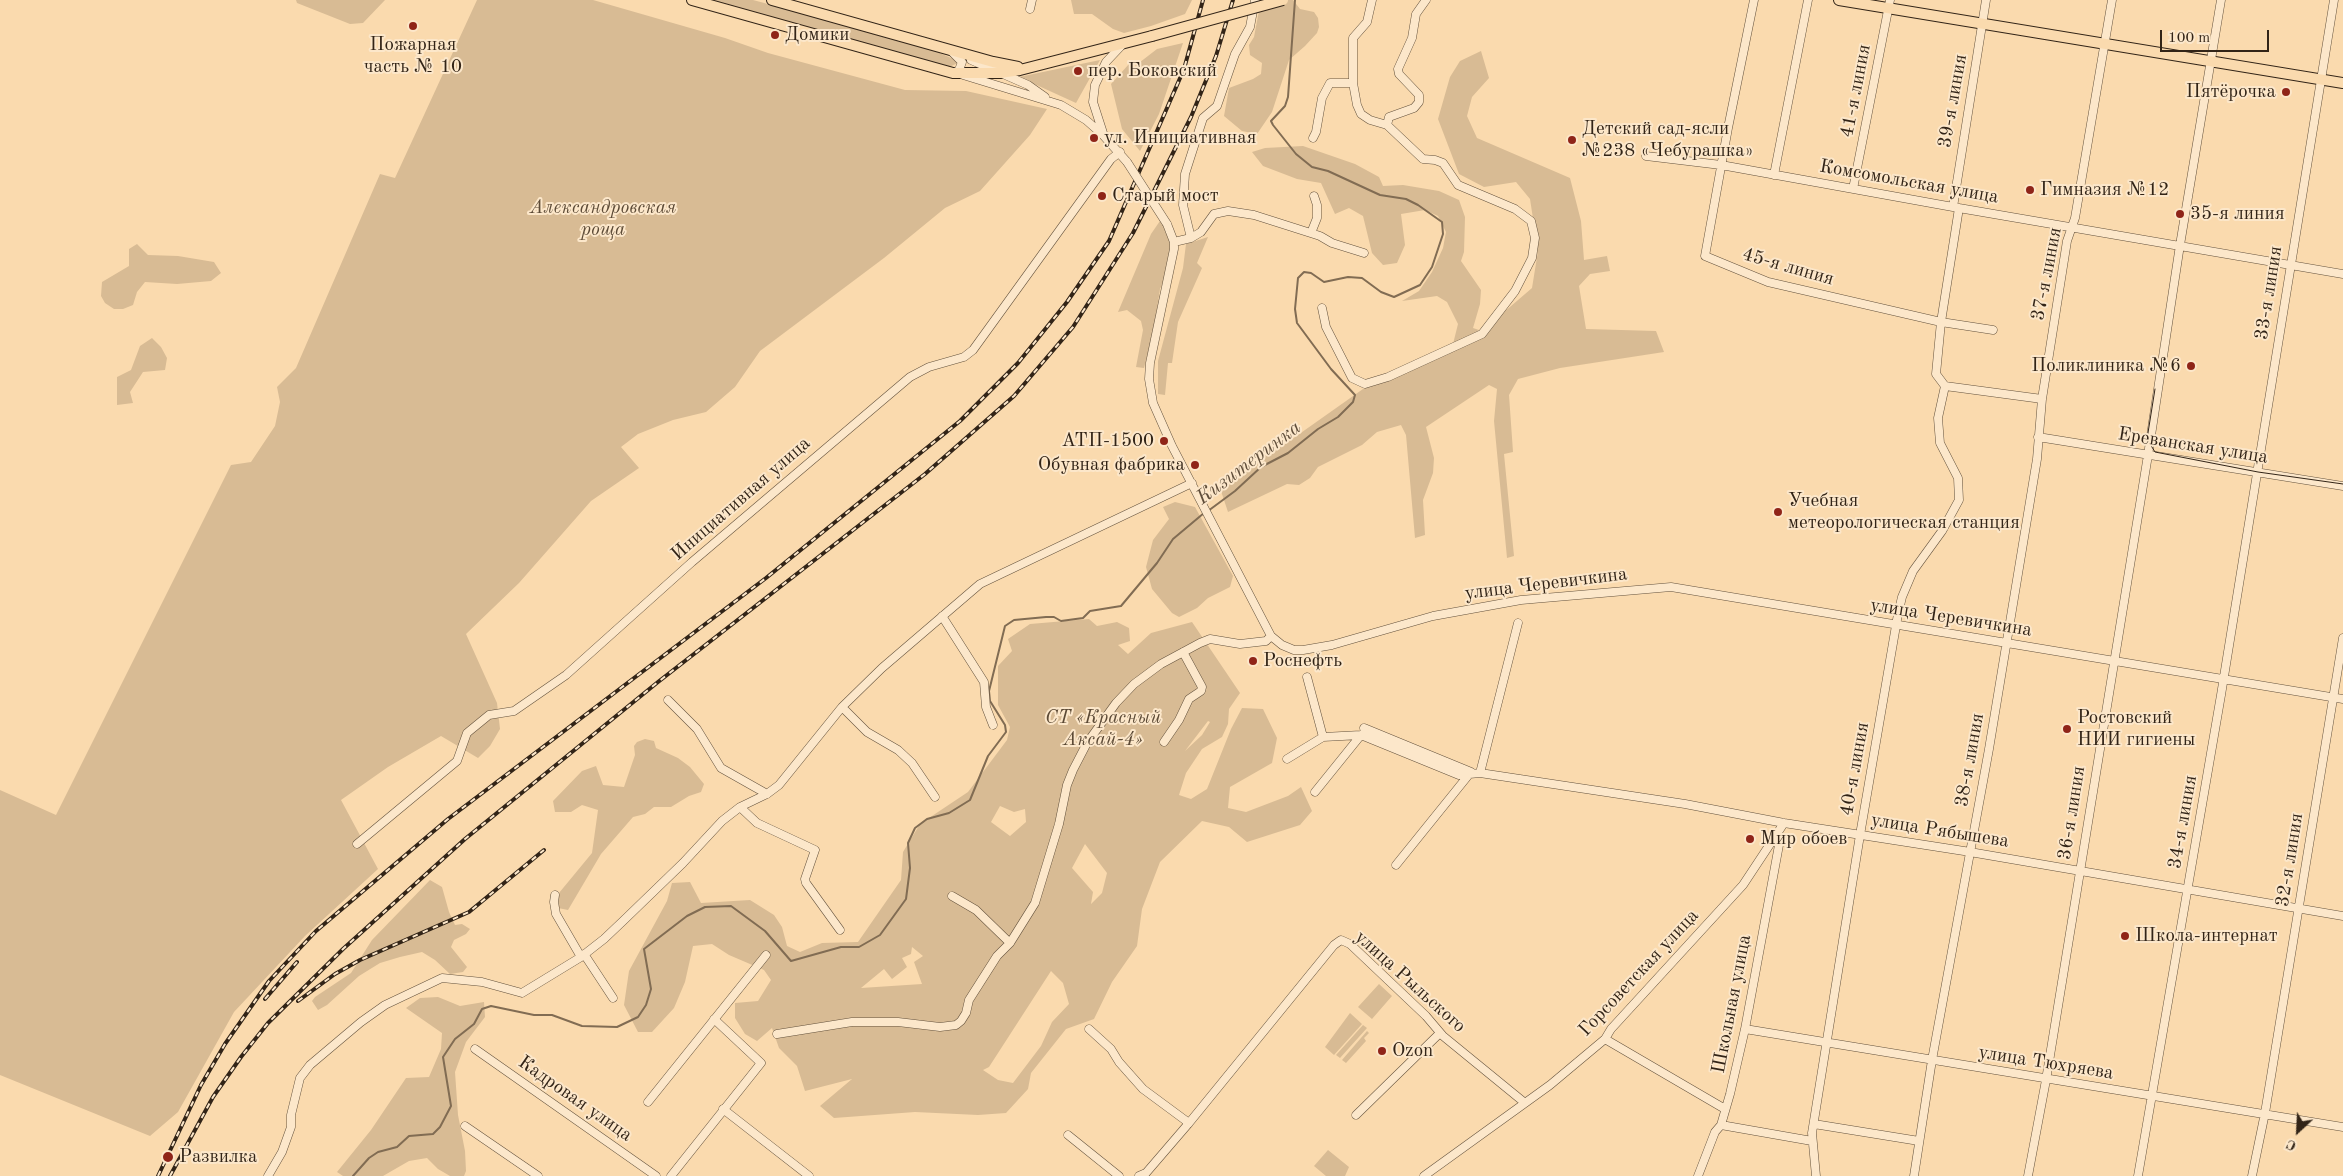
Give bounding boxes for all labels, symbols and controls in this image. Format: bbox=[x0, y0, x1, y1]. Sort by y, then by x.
marker: Пожарная часть № 10 bbox=[407, 20, 419, 32]
scale bar bbox=[2163, 20, 2272, 52]
place label: Домики bbox=[785, 24, 849, 46]
marker: Домики bbox=[769, 29, 781, 41]
text: 100 m bbox=[2168, 31, 2210, 46]
place label: Пожарная часть № 10 bbox=[364, 34, 462, 78]
street label: 41-я линия bbox=[1836, 42, 1876, 140]
street label: 39-я линия bbox=[1934, 52, 1972, 150]
place label: пер. Боковский bbox=[1088, 60, 1217, 82]
marker: пер. Боковский bbox=[1072, 65, 1084, 77]
place label: Пятёрочка bbox=[2186, 81, 2276, 103]
marker: Пятёрочка bbox=[2280, 86, 2292, 98]
place label: Детский сад-ясли №238 «Чебурашка» bbox=[1582, 118, 1754, 162]
place label: ул. Инициативная bbox=[1104, 127, 1256, 149]
marker: ул. Инициативная bbox=[1088, 132, 1100, 144]
marker: Детский сад-ясли №238 «Чебурашка» bbox=[1566, 134, 1578, 146]
street label: Комсомольская улица bbox=[1818, 155, 2000, 209]
place label: Гимназия №12 bbox=[2040, 179, 2169, 201]
marker: Гимназия №12 bbox=[2024, 184, 2036, 196]
place label: Старый мост bbox=[1112, 185, 1219, 207]
marker: Старый мост bbox=[1096, 190, 1108, 202]
park label: Александровская роща bbox=[530, 197, 676, 241]
place label: 35-я линия bbox=[2190, 203, 2285, 225]
marker: 35-я линия bbox=[2174, 208, 2186, 220]
street label: 37-я линия bbox=[2027, 225, 2067, 323]
street label: 45-я линия bbox=[1739, 243, 1837, 291]
street label: 33-я линия bbox=[2250, 245, 2288, 341]
place label: Поликлиника №6 bbox=[2031, 355, 2181, 377]
marker: Поликлиника №6 bbox=[2185, 360, 2197, 372]
water label: Кизитеринка bbox=[1192, 416, 1306, 510]
street label: Ереванская улица bbox=[2116, 423, 2270, 469]
place label: АТП-1500 bbox=[1062, 430, 1154, 452]
street label: Инициативная улица bbox=[667, 432, 815, 566]
marker: АТП-1500 bbox=[1158, 435, 1170, 447]
place label: Обувная фабрика bbox=[1038, 454, 1185, 476]
marker: Обувная фабрика bbox=[1189, 459, 1201, 471]
place label: Учебная метеорологическая станция bbox=[1788, 490, 2020, 534]
marker: Учебная метеорологическая станция bbox=[1772, 506, 1784, 518]
street label: улица Черевичкина bbox=[1463, 563, 1629, 605]
street label: улица Черевичкина bbox=[1868, 594, 2034, 642]
place label: Роснефть bbox=[1263, 650, 1342, 672]
marker: Роснефть bbox=[1247, 655, 1259, 667]
park label: СТ «Красный Аксай-4» bbox=[1045, 707, 1161, 751]
place label: Ростовский НИИ гигиены bbox=[2077, 707, 2195, 751]
street label: 38-я линия bbox=[1951, 711, 1989, 809]
street label: 40-я линия bbox=[1836, 720, 1874, 818]
marker: Ростовский НИИ гигиены bbox=[2061, 723, 2073, 735]
street label: 36-я линия bbox=[2053, 765, 2091, 861]
street label: 34-я линия bbox=[2164, 773, 2202, 871]
street label: улица Рябышева bbox=[1869, 809, 2011, 853]
street label: 32-я линия bbox=[2271, 812, 2309, 908]
place label: Мир обоев bbox=[1760, 828, 1847, 850]
marker: Мир обоев bbox=[1744, 833, 1756, 845]
street label: Горсоветская улица bbox=[1574, 905, 1704, 1041]
place label: Школа-интернат bbox=[2135, 925, 2278, 947]
street label: улица Рыльского bbox=[1350, 926, 1470, 1038]
marker: Школа-интернат bbox=[2119, 930, 2131, 942]
street label: Школьная улица bbox=[1707, 933, 1757, 1075]
place label: Ozon bbox=[1392, 1040, 1433, 1062]
street label: улица Тюхряева bbox=[1977, 1041, 2115, 1085]
marker: Ozon bbox=[1376, 1045, 1388, 1057]
street label: Кадровая улица bbox=[514, 1051, 636, 1147]
north arrow bbox=[2273, 1106, 2323, 1156]
text: С bbox=[2285, 1136, 2299, 1153]
place label: Развилка bbox=[179, 1146, 257, 1168]
marker: Развилка bbox=[161, 1150, 175, 1164]

